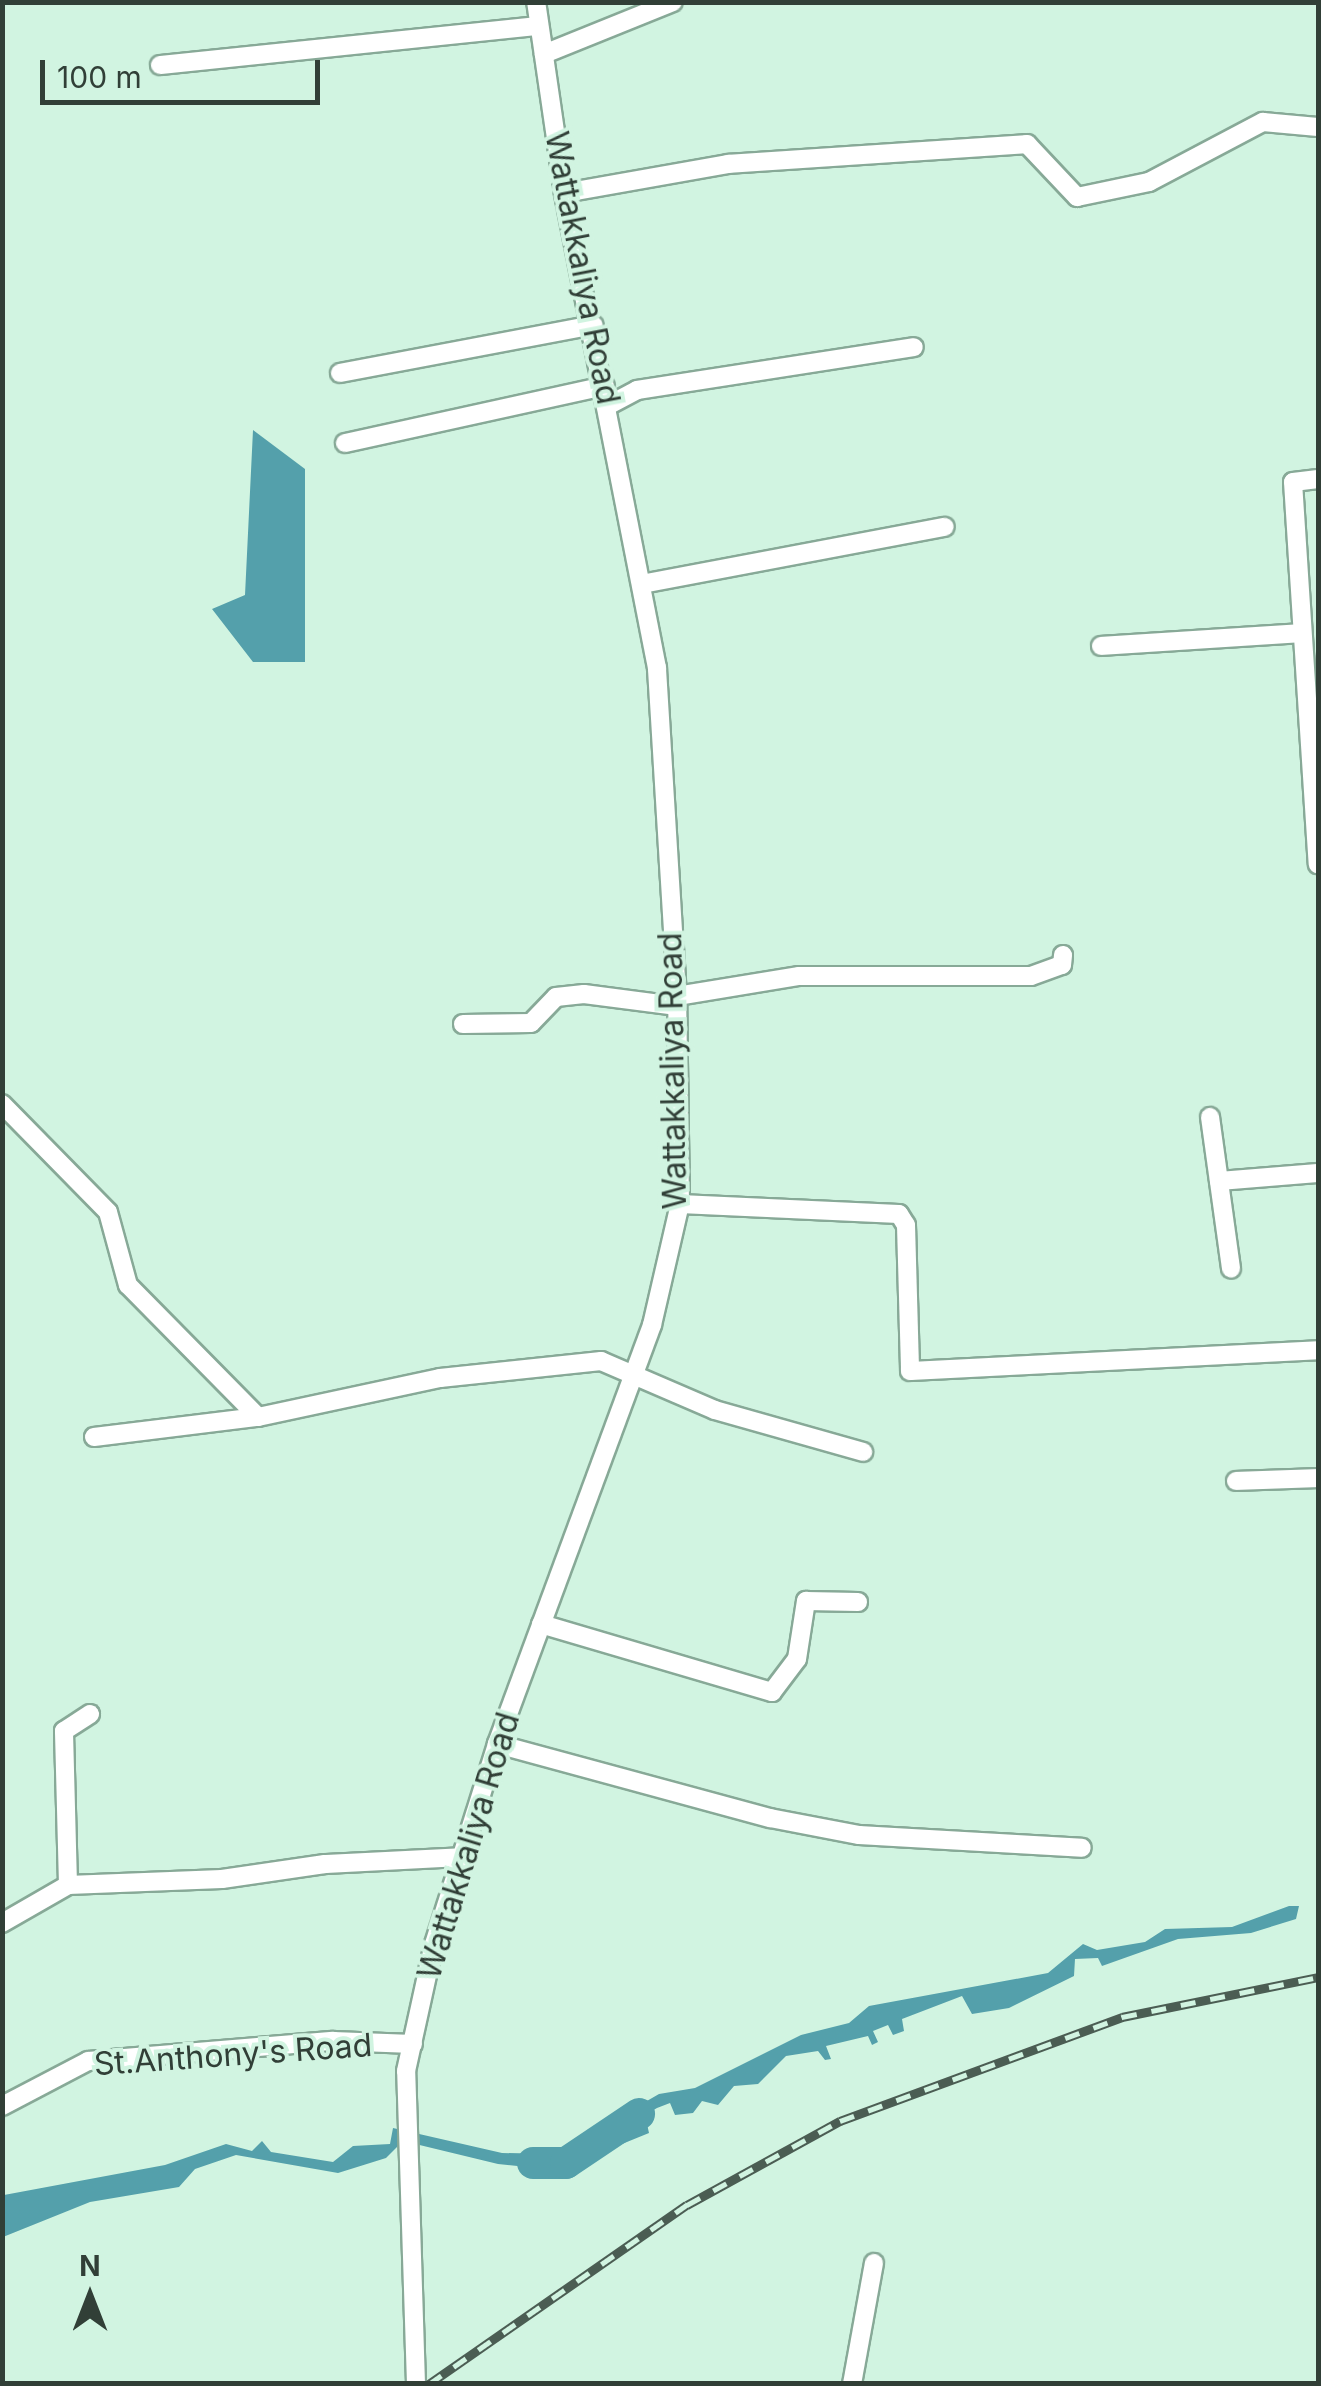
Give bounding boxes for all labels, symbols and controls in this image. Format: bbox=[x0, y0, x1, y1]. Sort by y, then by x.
scale bar bbox=[45, 40, 325, 102]
text: 100 m bbox=[57, 59, 142, 95]
street label: Wattakkaliya Road bbox=[537, 129, 627, 407]
street label: Wattakkaliya Road bbox=[651, 932, 695, 1210]
street label: Wattakkaliya Road bbox=[410, 1708, 528, 1984]
street label: St.Anthony's Road bbox=[93, 2026, 373, 2084]
north arrow bbox=[40, 2246, 140, 2346]
text: N bbox=[79, 2249, 101, 2283]

